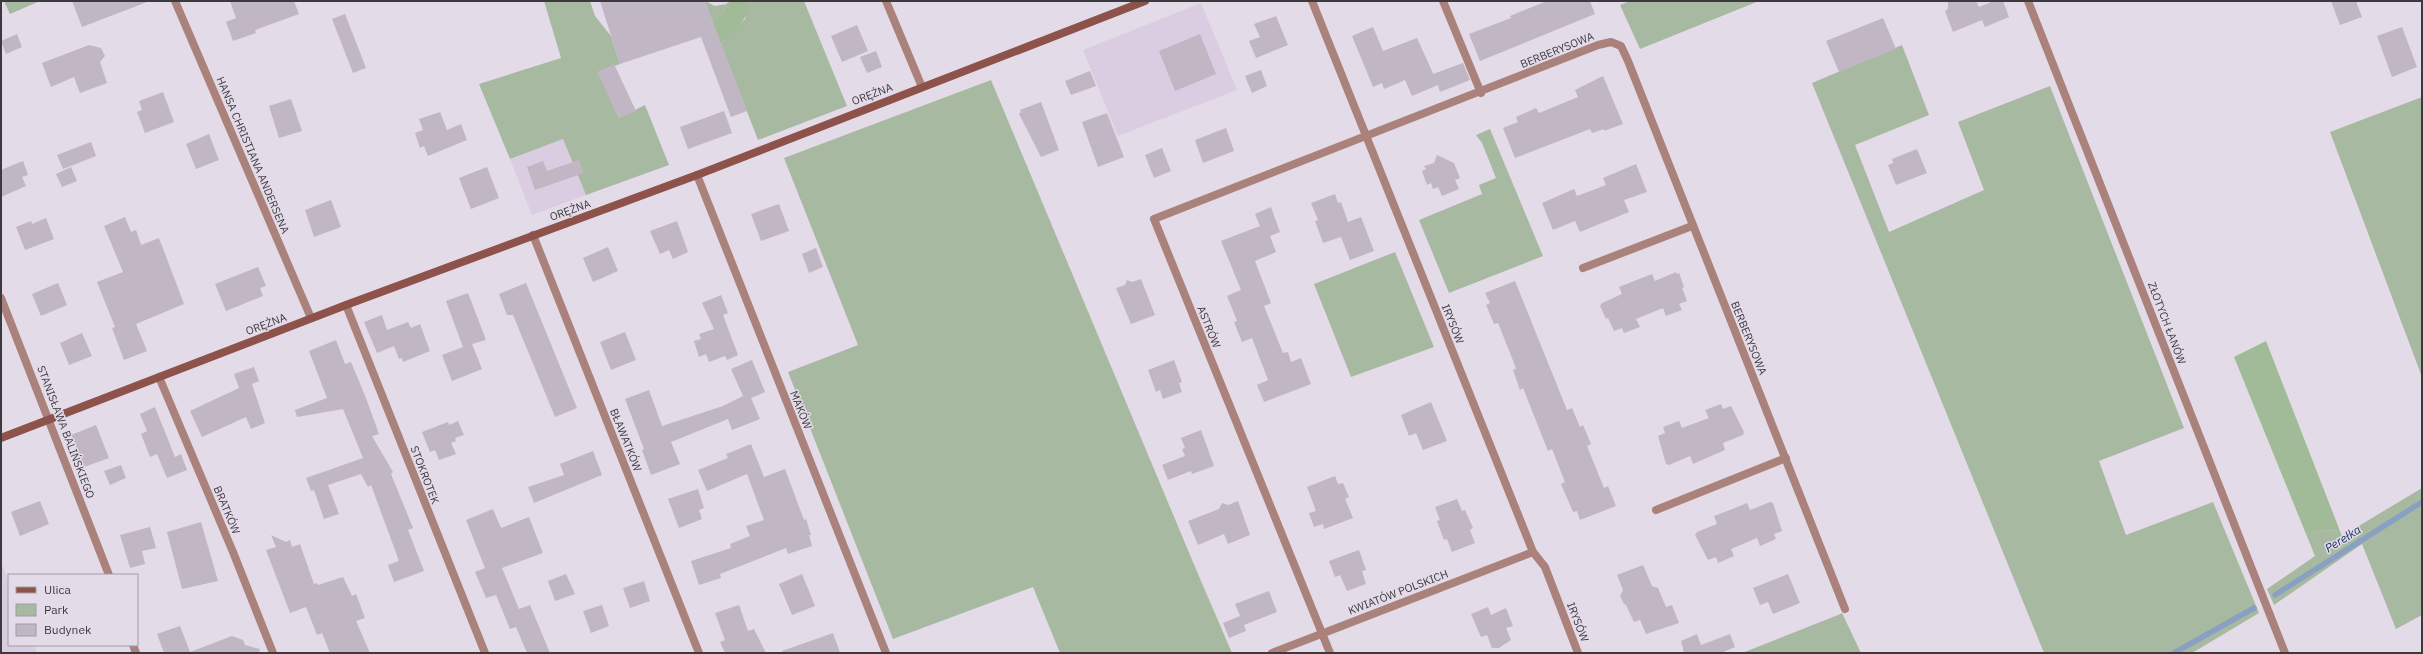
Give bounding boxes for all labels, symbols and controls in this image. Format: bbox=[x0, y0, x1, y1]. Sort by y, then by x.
street label: BERBERYSOWA bbox=[1518, 29, 1596, 71]
street label: HANSA CHRISTIANA ANDERSENA bbox=[213, 74, 293, 236]
street label: ORĘŻNA bbox=[850, 80, 894, 108]
street label: ORĘŻNA bbox=[548, 196, 592, 224]
street label: ZŁOTYCH ŁANÓW bbox=[2145, 280, 2189, 366]
street label: BERBERYSOWA bbox=[1728, 299, 1770, 377]
street label: IRYSÓW bbox=[1439, 302, 1467, 346]
street label: ASTRÓW bbox=[1194, 304, 1224, 350]
street label: ORĘŻNA bbox=[244, 310, 288, 338]
street label: STANISŁAWA BALIŃSKIEGO bbox=[34, 364, 98, 501]
street label: MAKÓW bbox=[787, 389, 815, 431]
street label: BŁAWATKÓW bbox=[607, 406, 645, 474]
street label: STOKROTEK bbox=[407, 444, 443, 506]
street label: BRATKÓW bbox=[211, 484, 244, 536]
water label: Perełka bbox=[2322, 522, 2364, 555]
street label: KWIATÓW POLSKICH bbox=[1346, 566, 1450, 618]
legend bbox=[8, 574, 138, 646]
text: Ulica bbox=[44, 582, 71, 597]
street label: IRYSÓW bbox=[1564, 600, 1592, 644]
text: Park bbox=[44, 602, 69, 617]
text: Budynek bbox=[44, 622, 92, 637]

